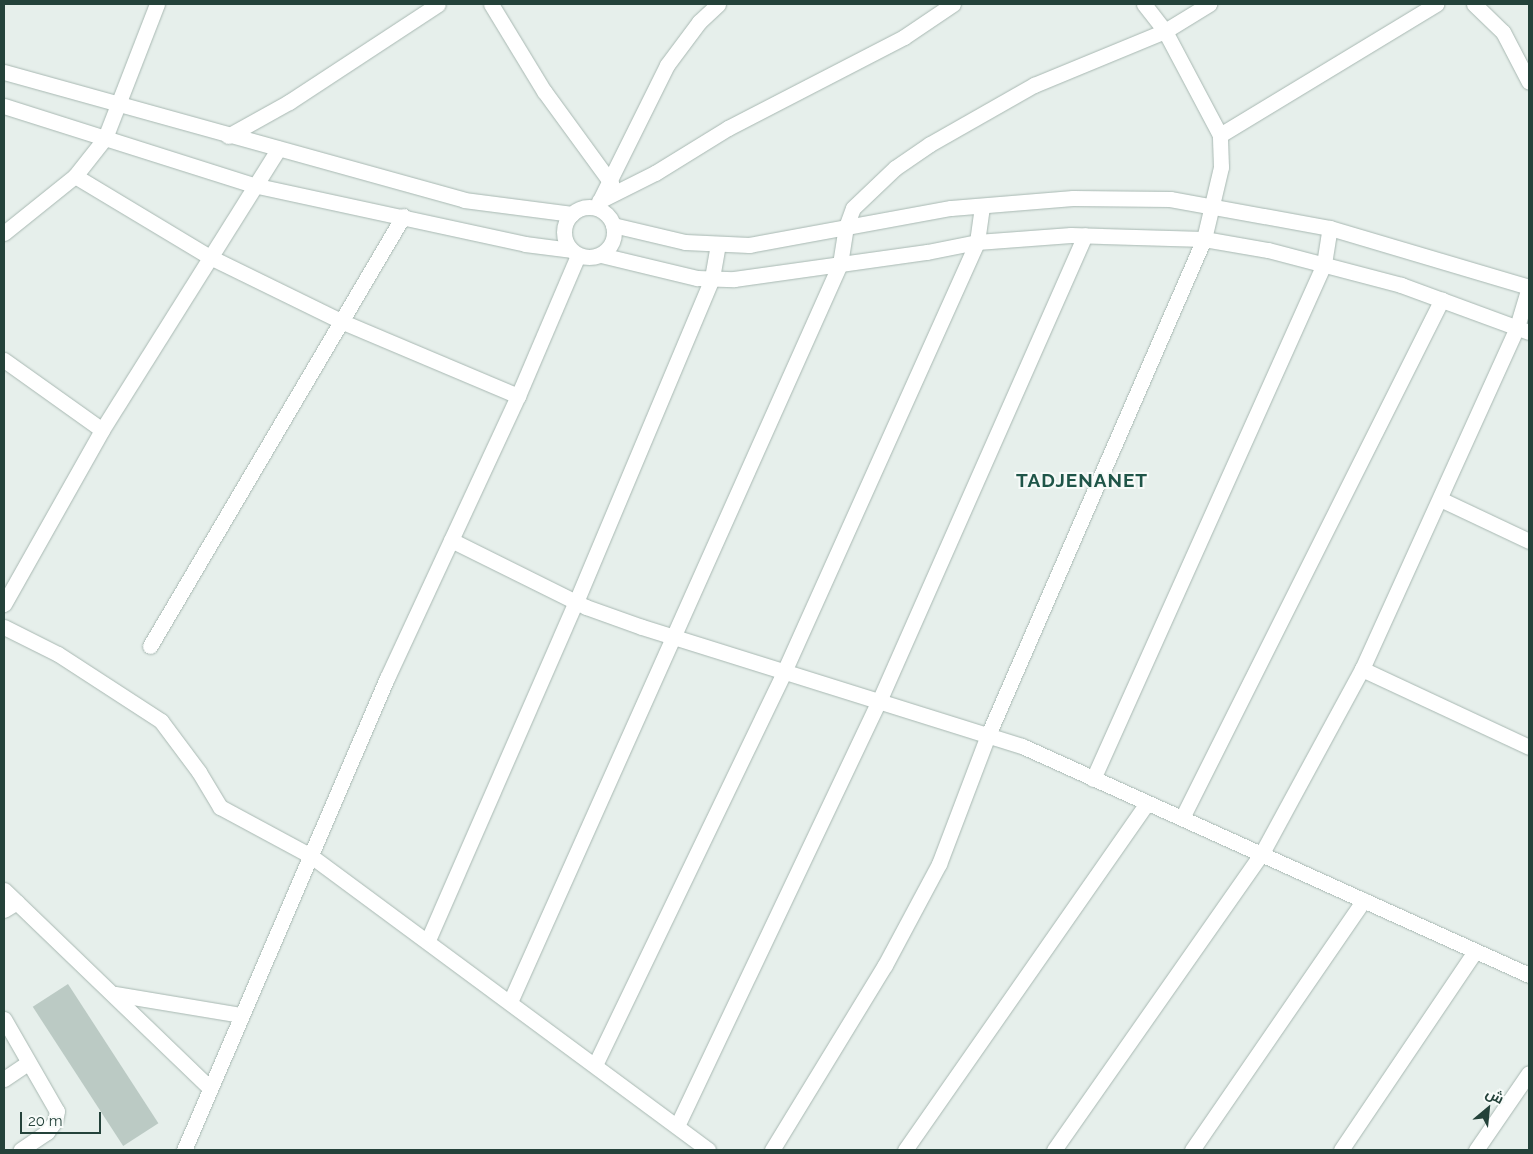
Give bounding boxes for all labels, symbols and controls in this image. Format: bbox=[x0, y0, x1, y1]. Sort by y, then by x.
district label: TADJENANET bbox=[1015, 470, 1149, 492]
north arrow bbox=[1463, 1084, 1513, 1134]
text: ش bbox=[1483, 1084, 1507, 1107]
scale bar bbox=[22, 1102, 104, 1134]
text: 20 m bbox=[28, 1112, 63, 1130]

